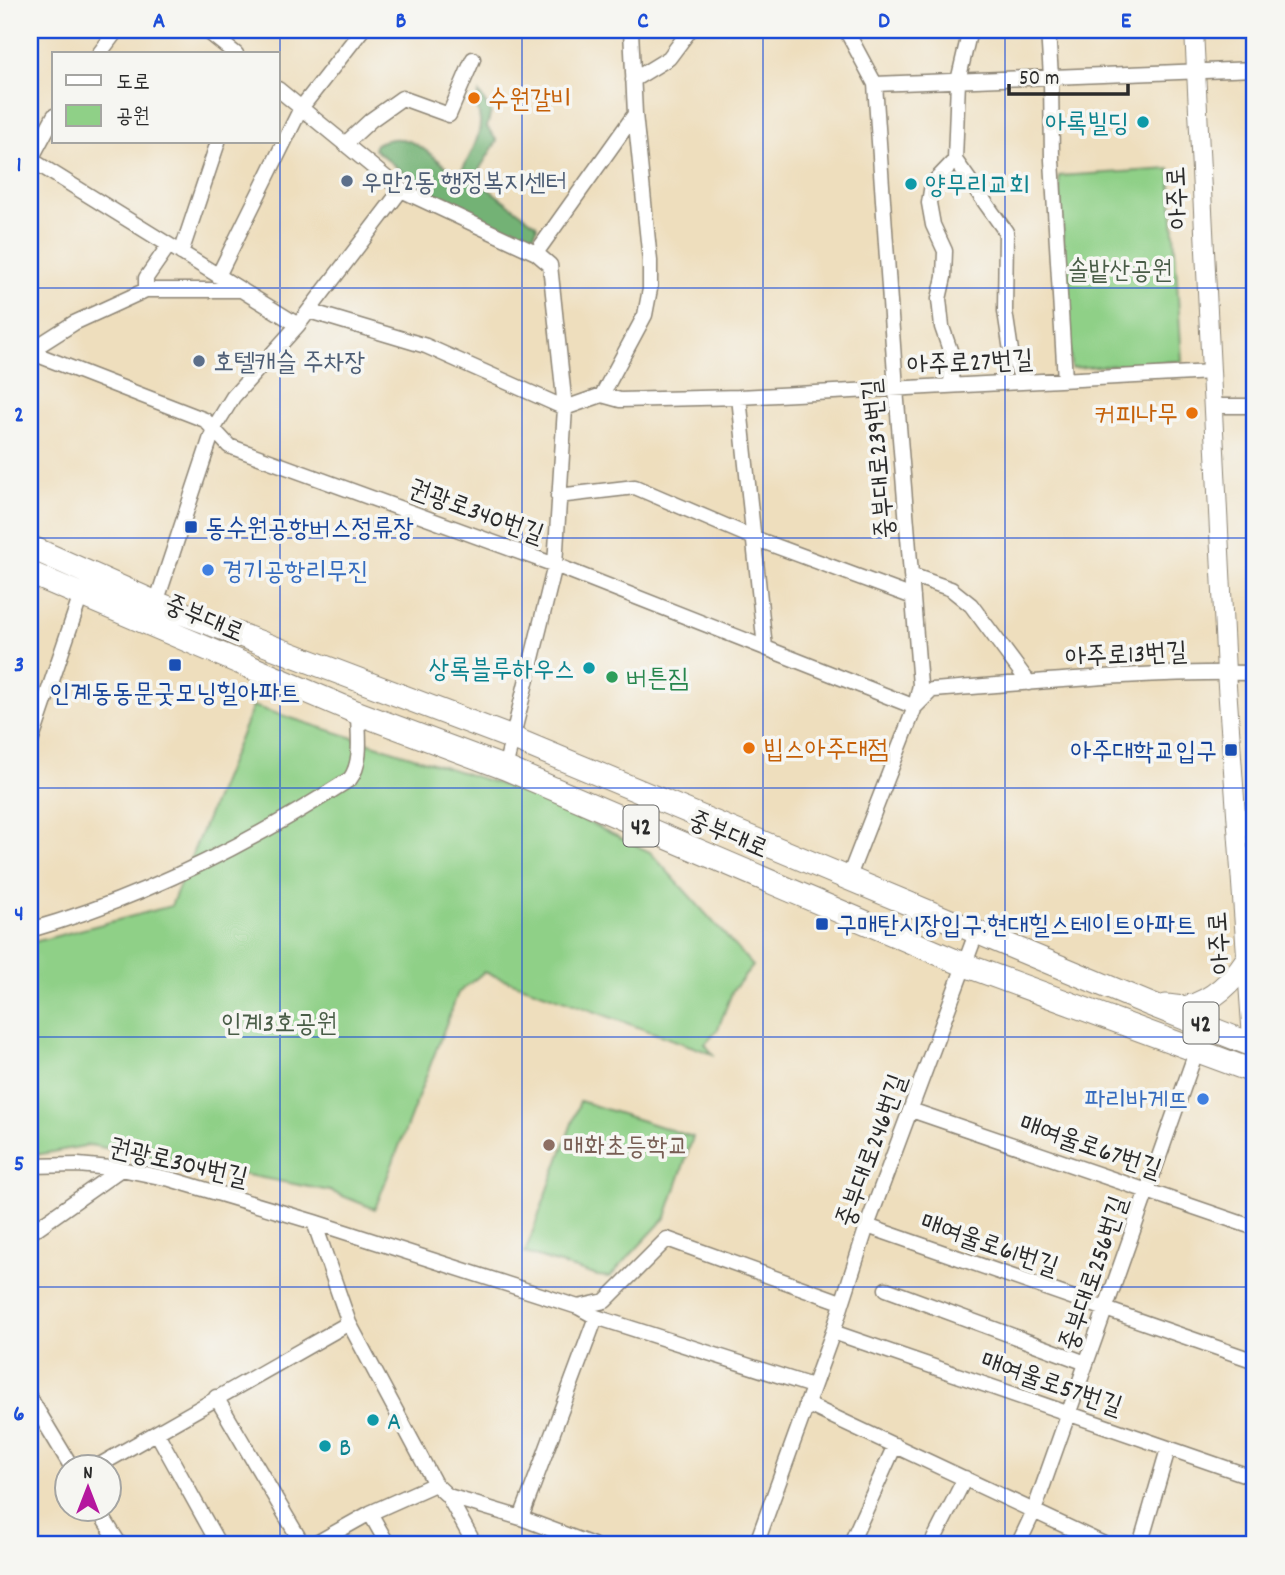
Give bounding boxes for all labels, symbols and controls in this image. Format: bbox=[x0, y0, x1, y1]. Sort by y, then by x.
text: A bbox=[153, 6, 165, 39]
text: B bbox=[396, 6, 407, 39]
text: C bbox=[637, 6, 649, 39]
text: D bbox=[878, 6, 890, 39]
text: E bbox=[1121, 6, 1132, 39]
legend bbox=[52, 52, 280, 144]
scale bar bbox=[1009, 52, 1128, 96]
text: 50 m bbox=[1019, 65, 1059, 95]
text: 도로 bbox=[116, 69, 150, 99]
place label: 수원갈비 bbox=[488, 83, 572, 120]
marker: 수원갈비 bbox=[466, 90, 482, 106]
text: 공원 bbox=[116, 103, 150, 133]
place label: 아록빌딩 bbox=[1045, 107, 1129, 144]
marker: 아록빌딩 bbox=[1135, 114, 1151, 130]
text: 1 bbox=[16, 150, 22, 183]
place label: 우만2동 행정복지센터 bbox=[361, 166, 567, 203]
street label: 아주로 bbox=[1159, 166, 1200, 230]
place label: 양무리교회 bbox=[925, 169, 1030, 206]
marker: 우만2동 행정복지센터 bbox=[339, 173, 355, 189]
marker: 양무리교회 bbox=[903, 176, 919, 192]
park label: 솔밭산공원 bbox=[1068, 254, 1172, 291]
street label: 아주로27번길 bbox=[906, 343, 1034, 386]
place label: 호텔캐슬 주차장 bbox=[213, 346, 365, 383]
marker: 호텔캐슬 주차장 bbox=[191, 353, 207, 369]
street label: 중부대로239번길 bbox=[855, 377, 906, 540]
place label: 커피나무 bbox=[1094, 398, 1178, 435]
text: 2 bbox=[14, 400, 24, 433]
marker: 커피나무 bbox=[1184, 405, 1200, 421]
street label: 권광로340번길 bbox=[403, 472, 548, 555]
place label: 동수원공항버스정류장 bbox=[205, 512, 414, 549]
marker: 동수원공항버스정류장 bbox=[183, 519, 199, 535]
place label: 경기공항리무진 bbox=[222, 555, 368, 592]
marker: 경기공항리무진 bbox=[200, 562, 216, 578]
street label: 중부대로 bbox=[158, 587, 249, 654]
street label: 아주로13번길 bbox=[1064, 635, 1188, 678]
text: 3 bbox=[14, 650, 24, 683]
place label: 상록블루하우스 bbox=[429, 653, 575, 690]
marker: 인계동동문굿모닝힐아파트 bbox=[167, 657, 183, 673]
marker: 상록블루하우스 bbox=[581, 660, 597, 676]
place label: 버튼짐 bbox=[626, 662, 689, 699]
marker: 버튼짐 bbox=[604, 669, 620, 685]
place label: 인계동동문굿모닝힐아파트 bbox=[49, 677, 301, 714]
place label: 빕스아주대점 bbox=[763, 733, 889, 770]
place label: 아주대학교입구 bbox=[1071, 735, 1217, 772]
marker: 빕스아주대점 bbox=[741, 740, 757, 756]
marker: 아주대학교입구 bbox=[1223, 742, 1239, 758]
street label: 중부대로 bbox=[682, 803, 773, 870]
road number: 42 bbox=[624, 806, 658, 846]
text: 4 bbox=[14, 899, 24, 932]
place label: 구매탄시장입구.현대힐스테이트아파트 bbox=[836, 909, 1196, 946]
street label: 아주로 bbox=[1201, 910, 1242, 975]
marker: 구매탄시장입구.현대힐스테이트아파트 bbox=[814, 916, 830, 932]
road number: 42 bbox=[1184, 1002, 1218, 1044]
park label: 인계3호공원 bbox=[221, 1007, 337, 1044]
street label: 중부대로246번길 bbox=[828, 1069, 918, 1233]
place label: 파리바게뜨 bbox=[1084, 1084, 1189, 1121]
marker: 파리바게뜨 bbox=[1195, 1091, 1211, 1107]
street label: 매여울로67번길 bbox=[1014, 1107, 1166, 1190]
place label: 매화초등학교 bbox=[563, 1130, 689, 1167]
street label: 권광로304번길 bbox=[105, 1131, 251, 1198]
marker: 매화초등학교 bbox=[541, 1137, 557, 1153]
text: 5 bbox=[14, 1149, 24, 1182]
street label: 중부대로256번길 bbox=[1051, 1192, 1139, 1357]
street label: 매여울로61번길 bbox=[915, 1205, 1063, 1287]
street label: 매여울로57번길 bbox=[975, 1344, 1127, 1427]
text: 6 bbox=[13, 1399, 25, 1432]
place label: A bbox=[387, 1405, 401, 1442]
marker: A bbox=[365, 1412, 381, 1428]
place label: B bbox=[339, 1431, 351, 1468]
marker: B bbox=[317, 1438, 333, 1454]
north arrow bbox=[52, 1452, 122, 1522]
text: N bbox=[83, 1461, 93, 1488]

